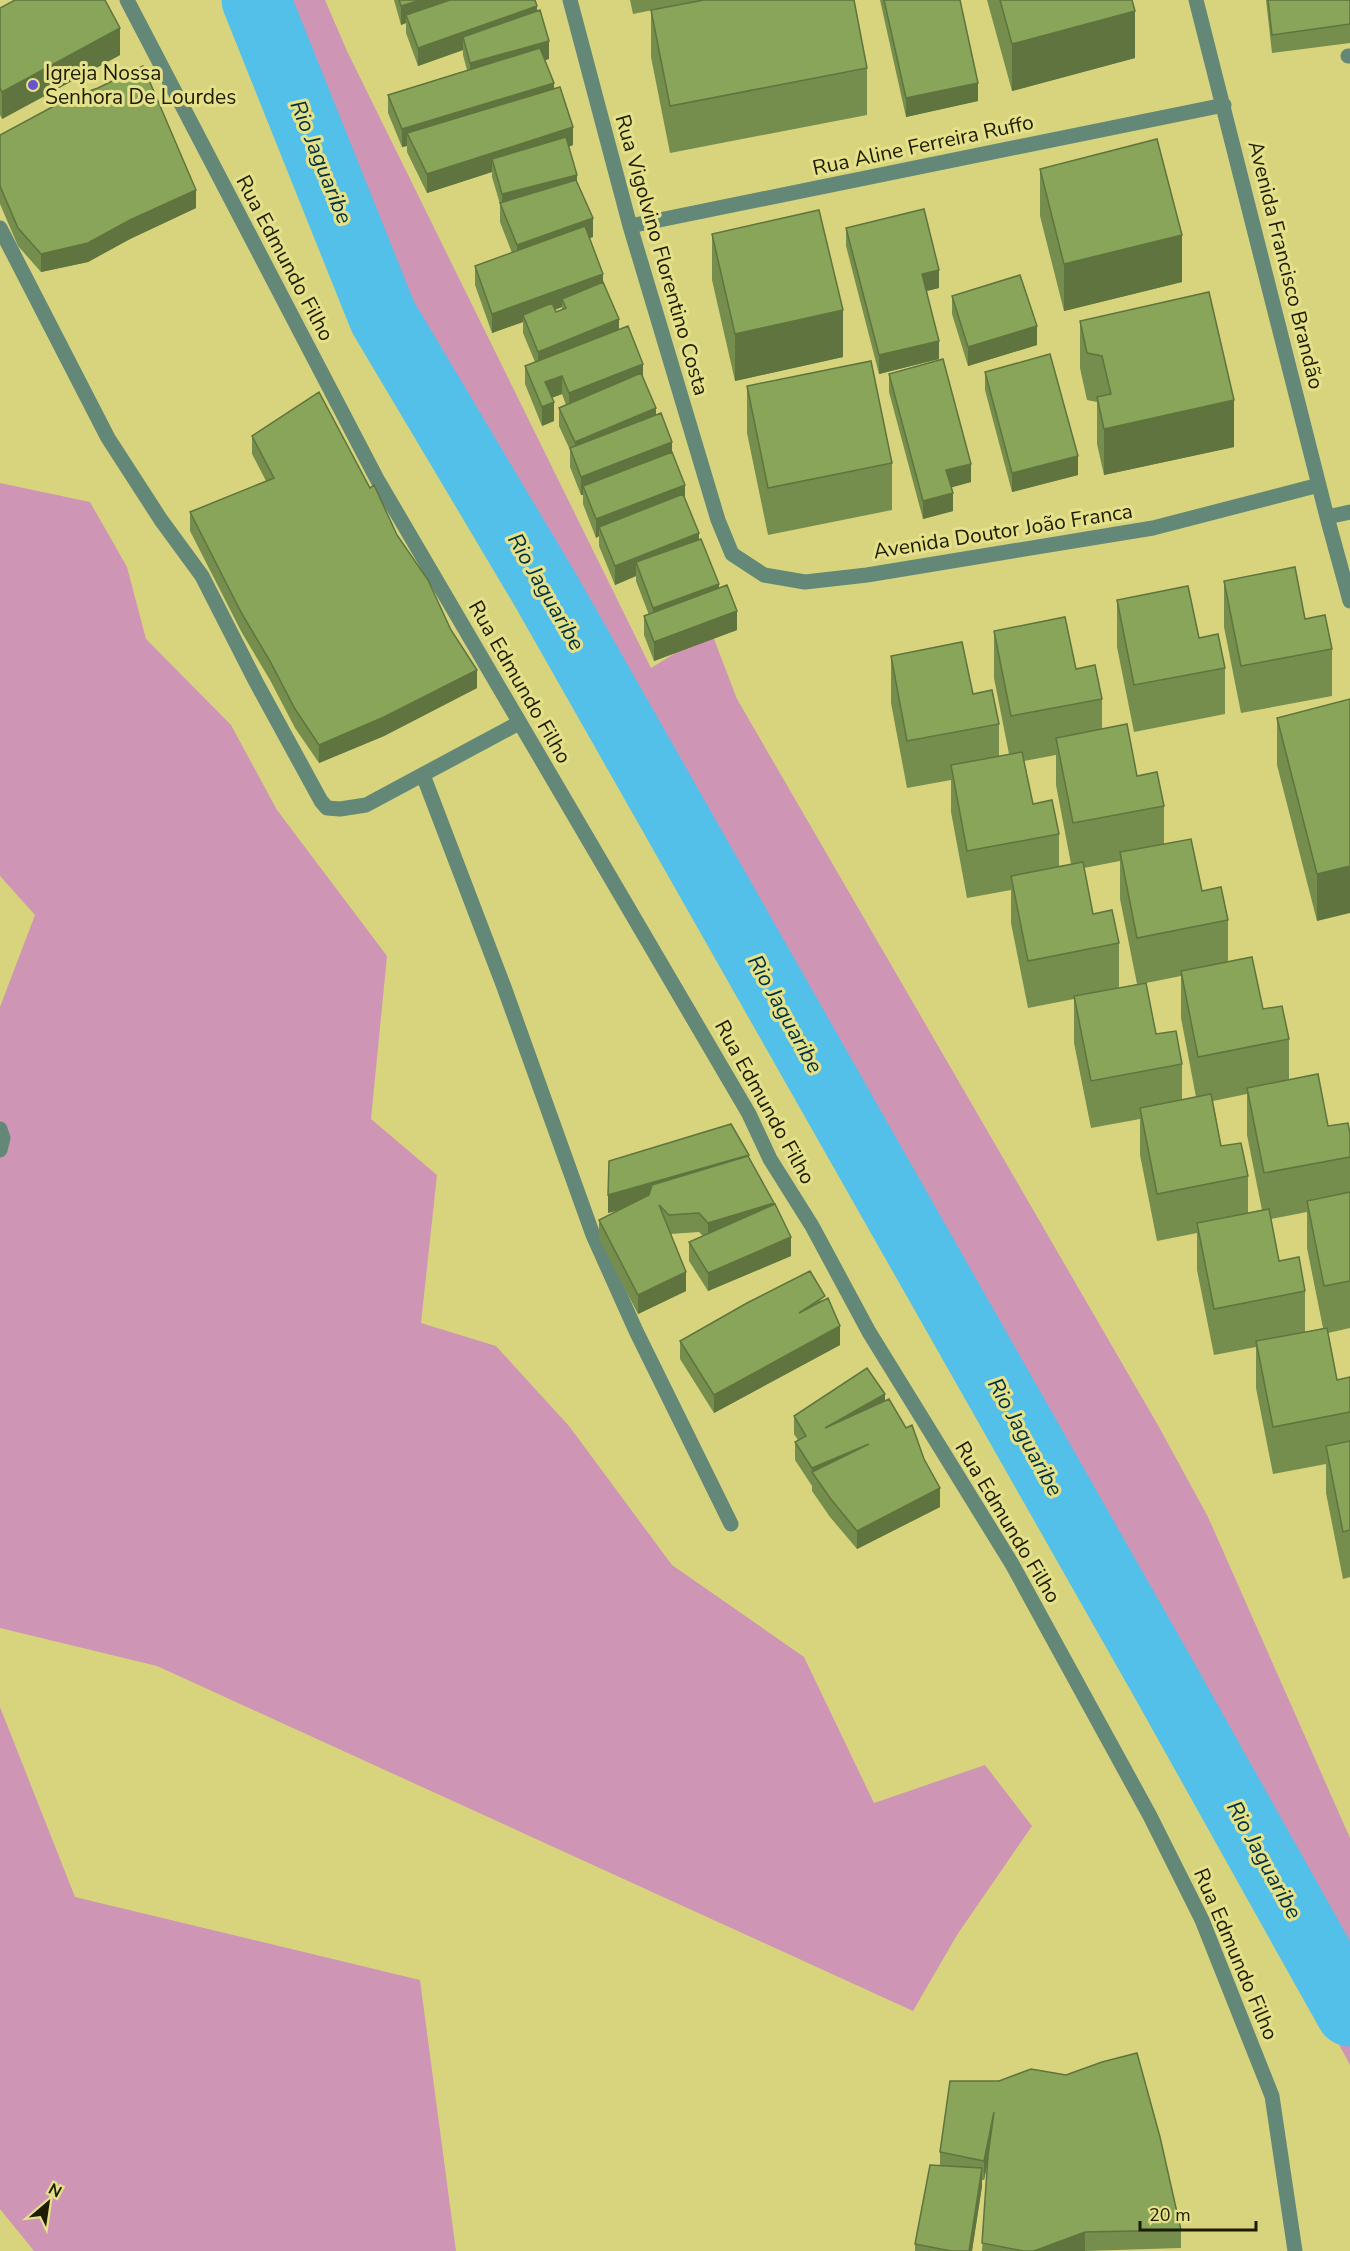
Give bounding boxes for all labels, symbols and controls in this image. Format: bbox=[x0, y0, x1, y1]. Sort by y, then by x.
place label: Igreja Nossa Senhora De Lourdes bbox=[45, 59, 236, 111]
marker: Igreja Nossa Senhora De Lourdes bbox=[26, 78, 40, 92]
water label: Rio Jaguaribe bbox=[283, 96, 360, 229]
street label: Rua Aline Ferreira Ruffo bbox=[810, 108, 1036, 182]
street label: Rua Vigolvino Florentino Costa bbox=[608, 111, 716, 399]
street label: Avenida Francisco Brandão bbox=[1242, 138, 1330, 392]
street label: Rua Edmundo Filho bbox=[229, 170, 341, 346]
street label: Avenida Doutor João Franca bbox=[871, 497, 1135, 565]
water label: Rio Jaguaribe bbox=[500, 528, 592, 656]
street label: Rua Edmundo Filho bbox=[462, 595, 578, 769]
water label: Rio Jaguaribe bbox=[740, 949, 830, 1079]
street label: Rua Edmundo Filho bbox=[708, 1015, 822, 1189]
water label: Rio Jaguaribe bbox=[980, 1372, 1070, 1502]
street label: Rua Edmundo Filho bbox=[949, 1436, 1067, 1608]
water label: Rio Jaguaribe bbox=[1219, 1795, 1309, 1925]
street label: Rua Edmundo Filho bbox=[1187, 1864, 1285, 2044]
north arrow bbox=[18, 2173, 78, 2233]
text: N bbox=[44, 2178, 65, 2203]
scale bar bbox=[1140, 2194, 1256, 2232]
text: 20 m bbox=[1149, 2203, 1191, 2227]

